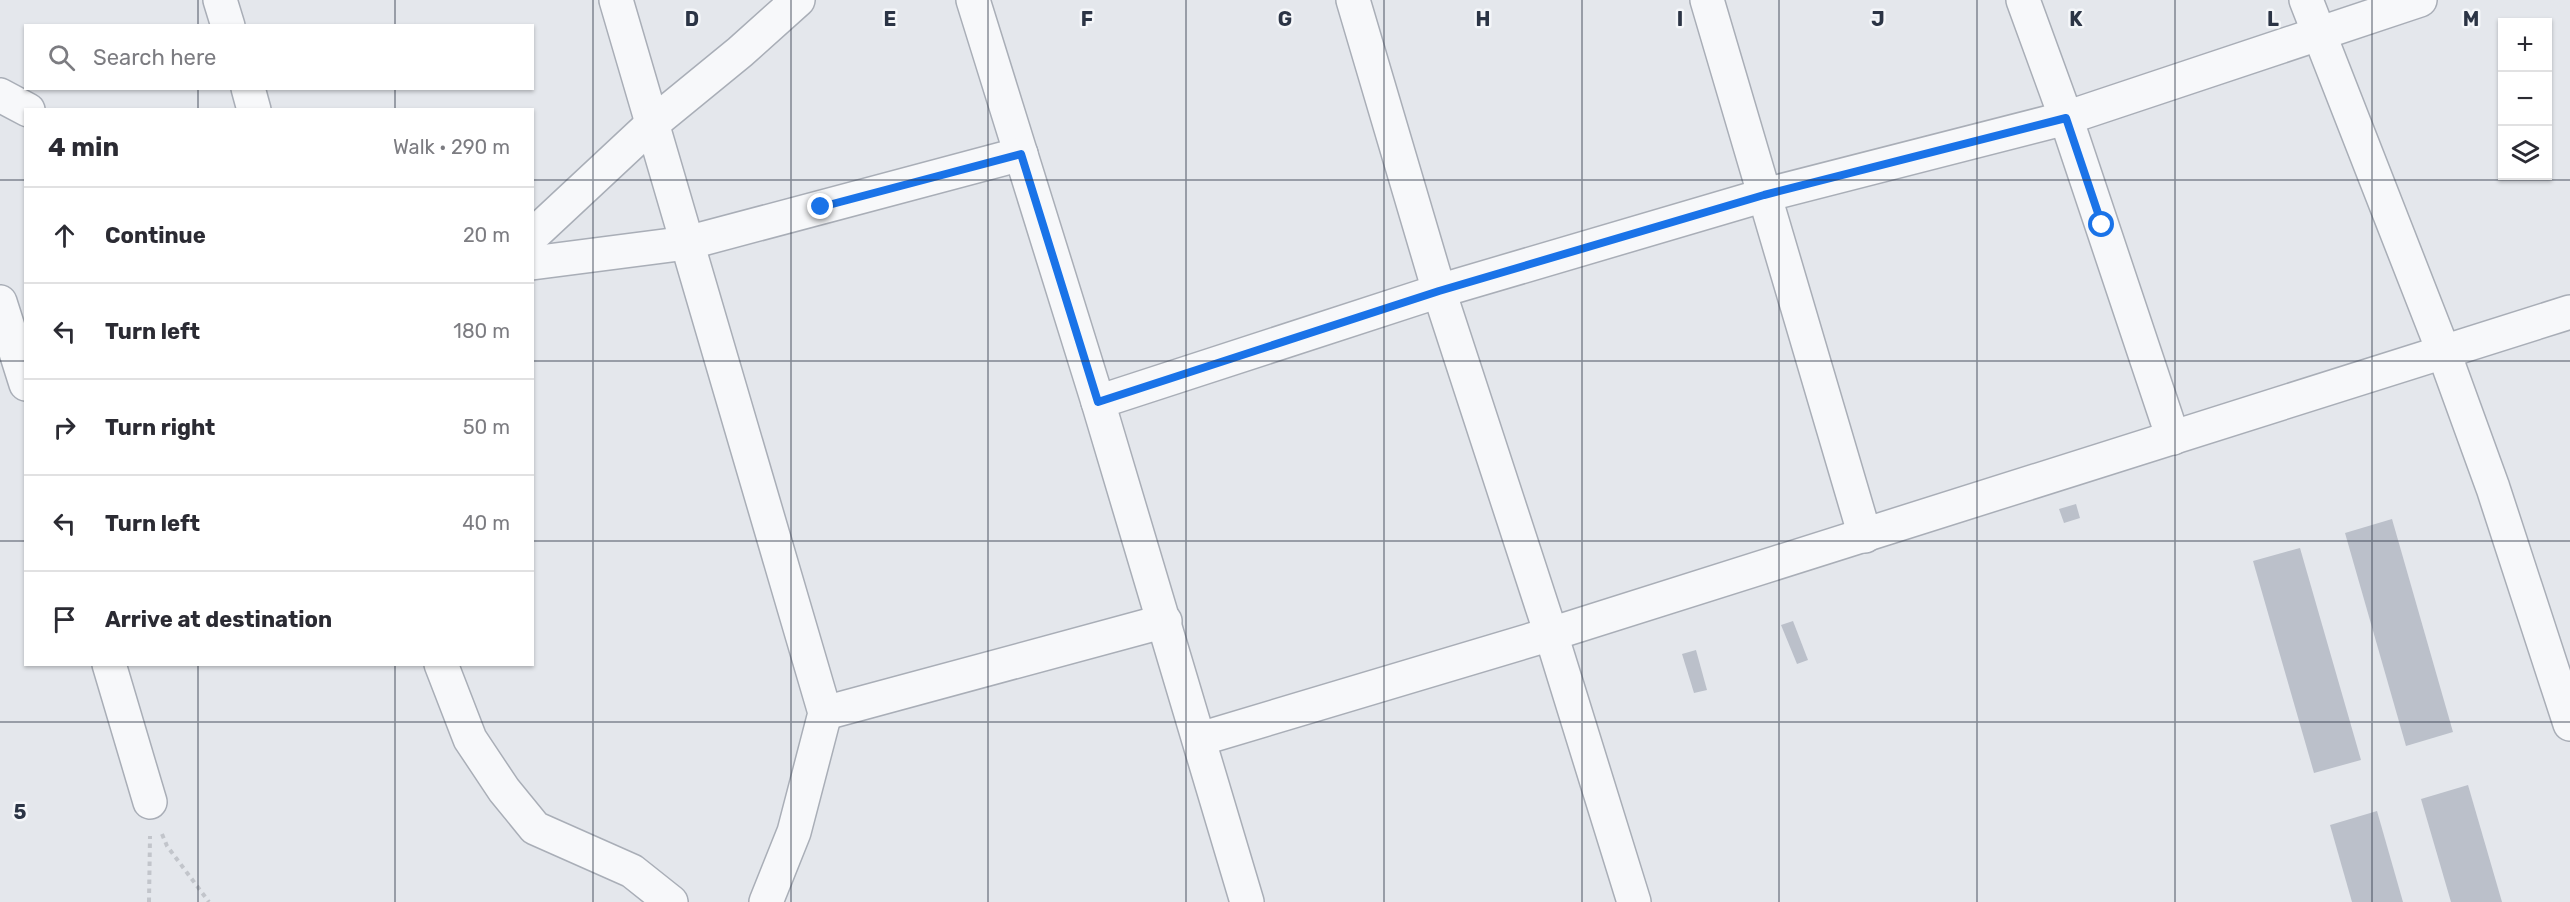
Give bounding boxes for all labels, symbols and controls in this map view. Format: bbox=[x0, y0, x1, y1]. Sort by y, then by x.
text: D bbox=[685, 7, 699, 31]
text: E bbox=[884, 7, 896, 31]
text: F bbox=[1081, 7, 1093, 31]
text: G bbox=[1278, 7, 1292, 31]
text: H bbox=[1476, 7, 1490, 31]
text: I bbox=[1677, 7, 1683, 31]
text: J bbox=[1871, 7, 1885, 31]
text: K bbox=[2069, 7, 2083, 31]
text: L bbox=[2267, 7, 2279, 31]
text: M bbox=[2463, 7, 2479, 31]
map controls bbox=[2498, 18, 2552, 180]
button: + bbox=[2498, 18, 2552, 72]
search box bbox=[24, 24, 534, 90]
icon: search bbox=[45, 41, 78, 74]
text: Search here bbox=[93, 44, 216, 71]
button: − bbox=[2498, 72, 2552, 126]
button: layers bbox=[2498, 126, 2552, 180]
text: 4 min bbox=[48, 132, 119, 163]
text: Walk · 290 m bbox=[393, 135, 510, 159]
route end bbox=[807, 193, 833, 219]
route start bbox=[2088, 211, 2114, 237]
icon: ahead bbox=[48, 219, 81, 252]
text: Continue bbox=[105, 222, 206, 249]
text: 20 m bbox=[463, 223, 510, 247]
icon: left bbox=[48, 315, 81, 348]
text: Turn left bbox=[105, 318, 200, 345]
text: 180 m bbox=[453, 319, 510, 343]
icon: right bbox=[48, 411, 81, 444]
text: Turn right bbox=[105, 414, 215, 441]
text: 50 m bbox=[463, 415, 510, 439]
icon: left bbox=[48, 507, 81, 540]
text: Turn left bbox=[105, 510, 200, 537]
text: 40 m bbox=[462, 511, 510, 535]
icon: arrive bbox=[48, 603, 81, 636]
text: Arrive at destination bbox=[105, 606, 332, 633]
text: 5 bbox=[14, 800, 27, 824]

